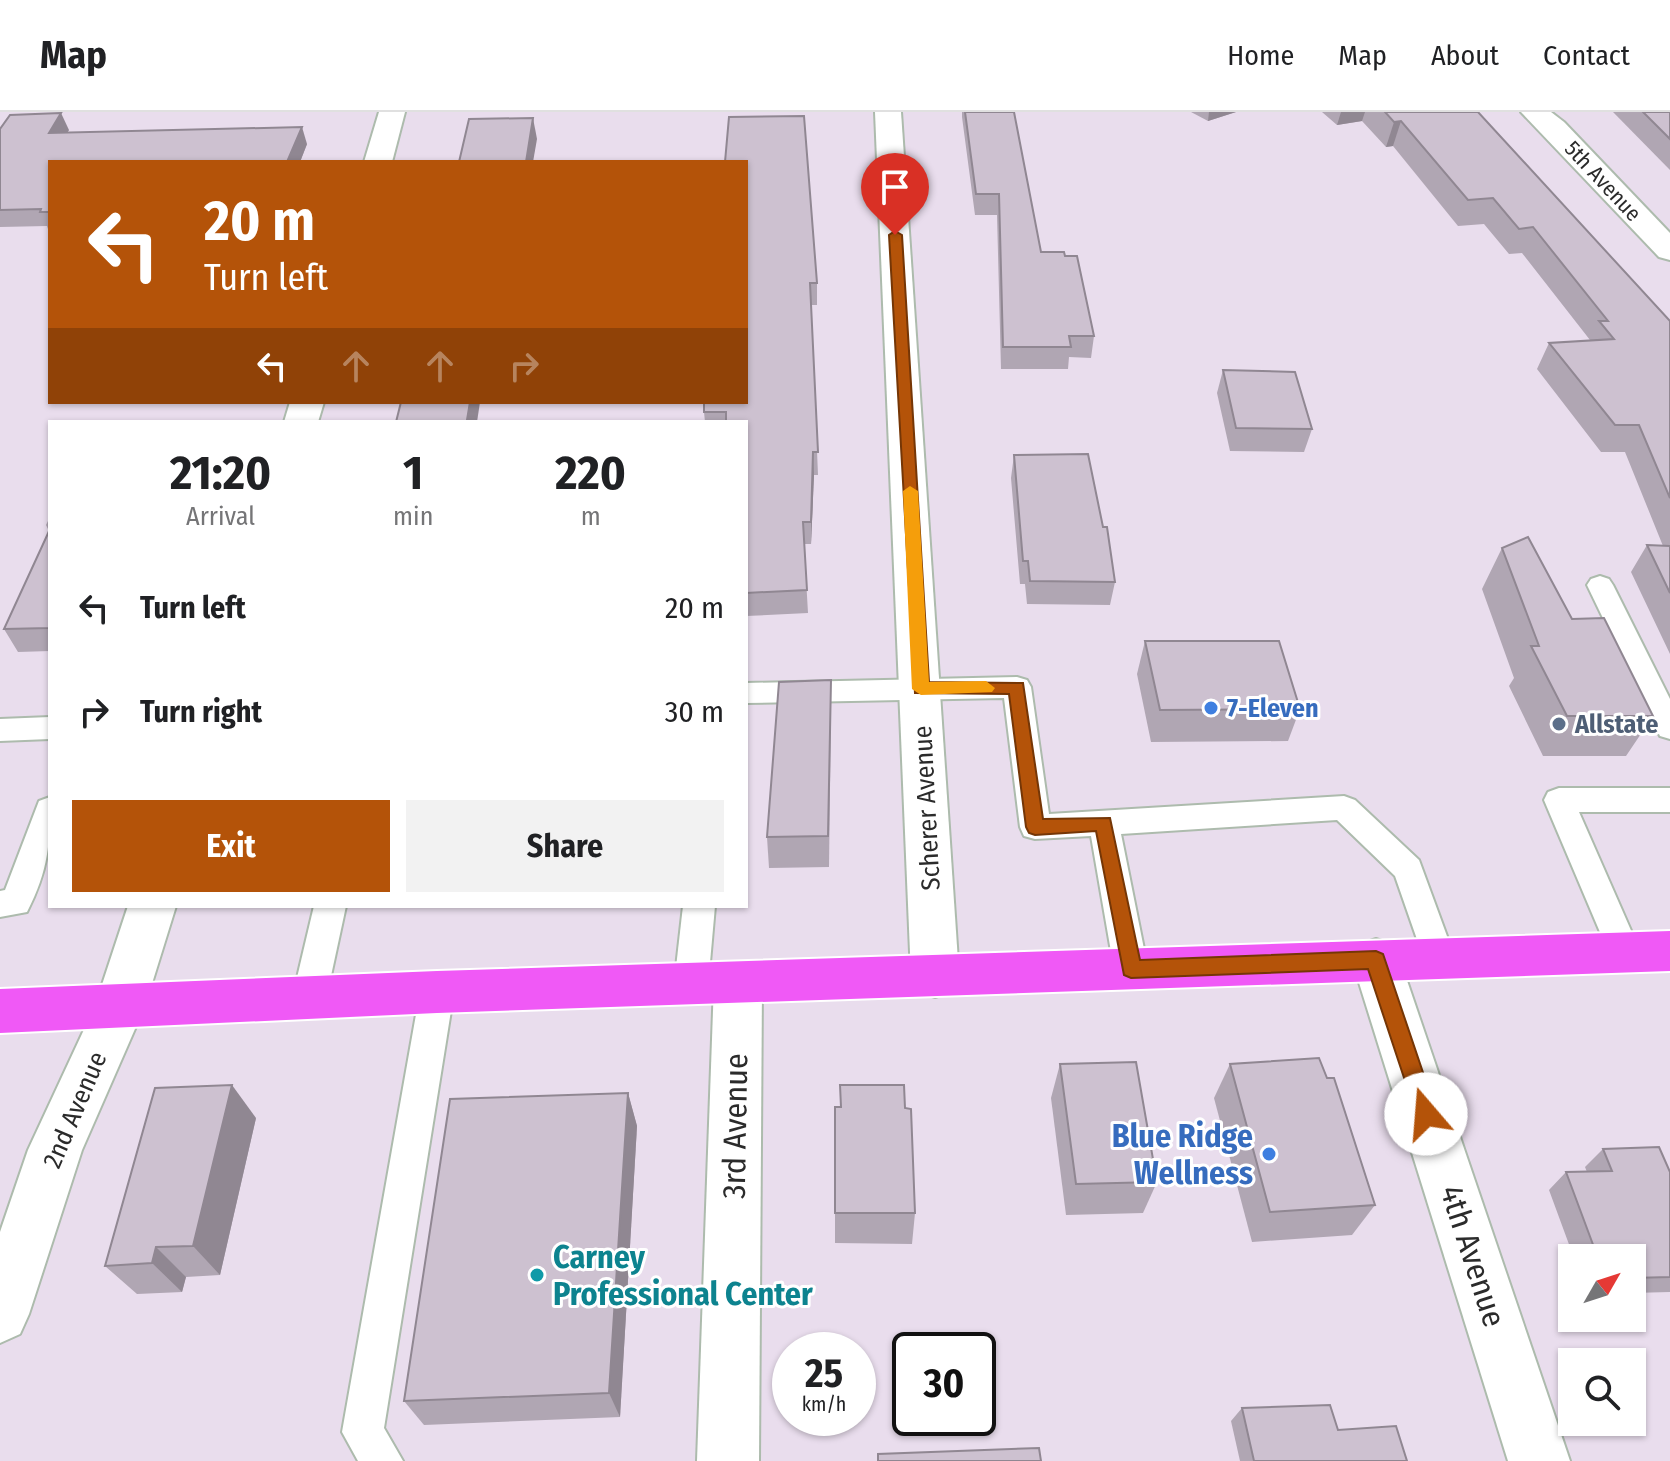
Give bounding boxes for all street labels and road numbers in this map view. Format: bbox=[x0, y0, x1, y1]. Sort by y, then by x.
street label: 5th Avenue bbox=[1559, 135, 1647, 227]
street label: Scherer Avenue bbox=[907, 725, 947, 891]
street label: 2nd Avenue bbox=[37, 1047, 113, 1173]
street label: 3rd Avenue bbox=[715, 1053, 755, 1199]
street label: 4th Avenue bbox=[1432, 1180, 1514, 1332]

